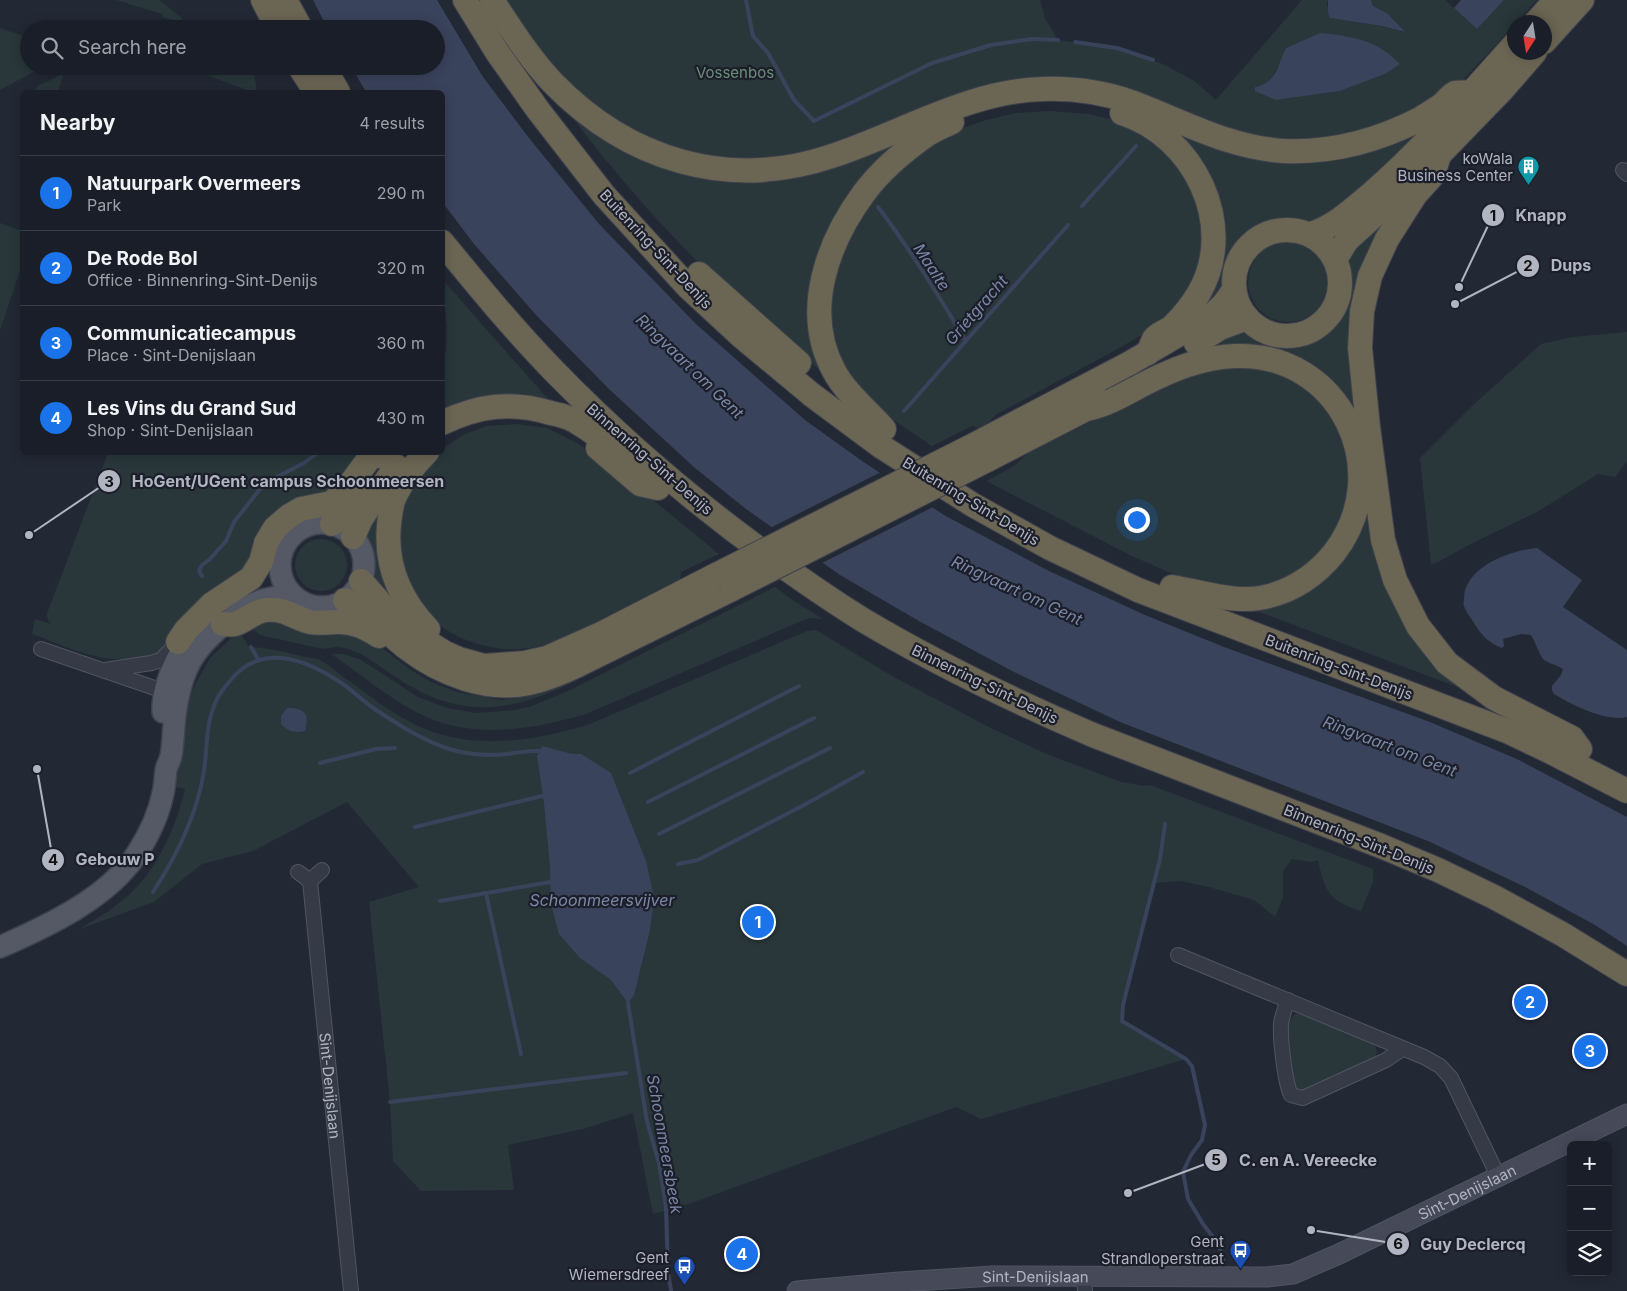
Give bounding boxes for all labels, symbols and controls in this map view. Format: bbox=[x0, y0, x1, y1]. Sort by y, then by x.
north arrow bbox=[1507, 15, 1552, 60]
search box bbox=[20, 20, 445, 75]
icon: search bbox=[38, 34, 66, 62]
text: Search here bbox=[78, 36, 187, 59]
park label: Vossenbos bbox=[696, 63, 774, 82]
text: Nearby bbox=[40, 110, 115, 135]
text: 4 results bbox=[360, 113, 425, 133]
place label: koWala Business Center bbox=[1397, 149, 1513, 185]
building icon: koWala Business Center bbox=[1517, 155, 1541, 186]
text: Natuurpark Overmeers bbox=[87, 172, 301, 195]
text: 1 bbox=[53, 183, 59, 203]
text: 290 m bbox=[377, 183, 425, 203]
street label: Buitenring-Sint-Denijs bbox=[596, 185, 716, 313]
text: Park bbox=[87, 195, 121, 215]
callout: Knapp bbox=[1480, 200, 1576, 231]
text: Knapp bbox=[1516, 205, 1566, 225]
text: 1 bbox=[1490, 206, 1496, 225]
water label: Maalte bbox=[909, 240, 955, 294]
text: De Rode Bol bbox=[87, 247, 198, 270]
callout: Dups bbox=[1516, 250, 1601, 281]
text: Dups bbox=[1551, 255, 1591, 275]
text: 2 bbox=[1523, 256, 1533, 275]
text: 2 bbox=[51, 258, 61, 278]
text: 320 m bbox=[377, 258, 425, 278]
text: Office · Binnenring-Sint-Denijs bbox=[87, 270, 318, 290]
water label: Grietgracht bbox=[940, 271, 1012, 349]
water label: Ringvaart om Gent bbox=[632, 310, 748, 423]
text: Communicatiecampus bbox=[87, 322, 296, 345]
text: 3 bbox=[51, 333, 61, 353]
text: 360 m bbox=[377, 333, 425, 353]
text: Place · Sint-Denijslaan bbox=[87, 345, 256, 365]
text: Les Vins du Grand Sud bbox=[87, 397, 296, 420]
street label: Binnenring-Sint-Denijs bbox=[583, 399, 717, 519]
text: 4 bbox=[51, 408, 61, 428]
text: 430 m bbox=[376, 408, 425, 428]
text: Shop · Sint-Denijslaan bbox=[87, 420, 253, 440]
street label: Buitenring-Sint-Denijs bbox=[899, 453, 1043, 549]
callout: HoGent/UGent campus Schoonmeersen bbox=[97, 466, 454, 497]
text: HoGent/UGent campus Schoonmeersen bbox=[132, 471, 444, 491]
text: 3 bbox=[104, 472, 114, 491]
your location bbox=[1124, 507, 1150, 533]
water label: Ringvaart om Gent bbox=[949, 551, 1086, 629]
street label: Buitenring-Sint-Denijs bbox=[1263, 630, 1415, 704]
street label: Binnenring-Sint-Denijs bbox=[909, 640, 1061, 728]
water label: Ringvaart om Gent bbox=[1320, 711, 1460, 781]
street label: Binnenring-Sint-Denijs bbox=[1281, 800, 1437, 878]
callout: Gebouw P bbox=[41, 844, 165, 875]
text: Gebouw P bbox=[75, 849, 155, 869]
text: 4 bbox=[48, 850, 58, 869]
water label: Schoonmeersvijver bbox=[529, 890, 676, 910]
pin: 1 bbox=[742, 903, 774, 941]
pin: 2 bbox=[1514, 983, 1546, 1021]
street label: Sint-Denijslaan bbox=[316, 1032, 345, 1140]
pin: 3 bbox=[1574, 1032, 1606, 1070]
water label: Schoonmeersbeek bbox=[643, 1073, 687, 1216]
map controls bbox=[1567, 1141, 1612, 1276]
button: + bbox=[1567, 1141, 1612, 1186]
callout: C. en A. Vereecke bbox=[1204, 1145, 1388, 1176]
text: 5 bbox=[1211, 1150, 1221, 1169]
text: C. en A. Vereecke bbox=[1239, 1150, 1377, 1170]
street label: Sint-Denijslaan bbox=[1415, 1160, 1519, 1224]
button: − bbox=[1567, 1186, 1612, 1231]
callout: Guy Declercq bbox=[1385, 1229, 1536, 1260]
button: layers bbox=[1567, 1231, 1612, 1276]
place label: Gent Strandloperstraat bbox=[1101, 1232, 1224, 1268]
text: 6 bbox=[1393, 1234, 1403, 1253]
text: Guy Declercq bbox=[1420, 1234, 1526, 1254]
pin: 4 bbox=[726, 1235, 758, 1273]
bus stop icon: Gent Strandloperstraat bbox=[1228, 1238, 1252, 1269]
place label: Gent Wiemersdreef bbox=[569, 1248, 669, 1284]
bus stop icon: Gent Wiemersdreef bbox=[673, 1254, 697, 1285]
street label: Sint-Denijslaan bbox=[981, 1266, 1089, 1286]

